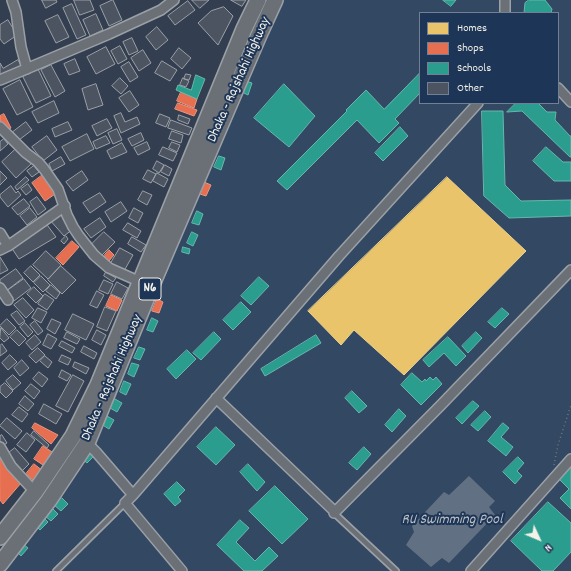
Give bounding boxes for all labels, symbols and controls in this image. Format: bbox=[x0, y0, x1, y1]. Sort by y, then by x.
legend bbox=[419, 12, 559, 104]
street label: Dhaka - Rajshahi Highway bbox=[205, 15, 275, 145]
text: Homes bbox=[457, 20, 487, 37]
text: Shops bbox=[457, 40, 484, 57]
text: Schools bbox=[457, 60, 491, 77]
text: Other bbox=[457, 80, 484, 97]
road number: N6 bbox=[139, 278, 161, 300]
street label: Dhaka - Rajshahi Highway bbox=[79, 312, 147, 444]
water label: RU Swimming Pool bbox=[401, 512, 503, 530]
north arrow bbox=[519, 519, 559, 559]
text: N bbox=[540, 540, 555, 555]

